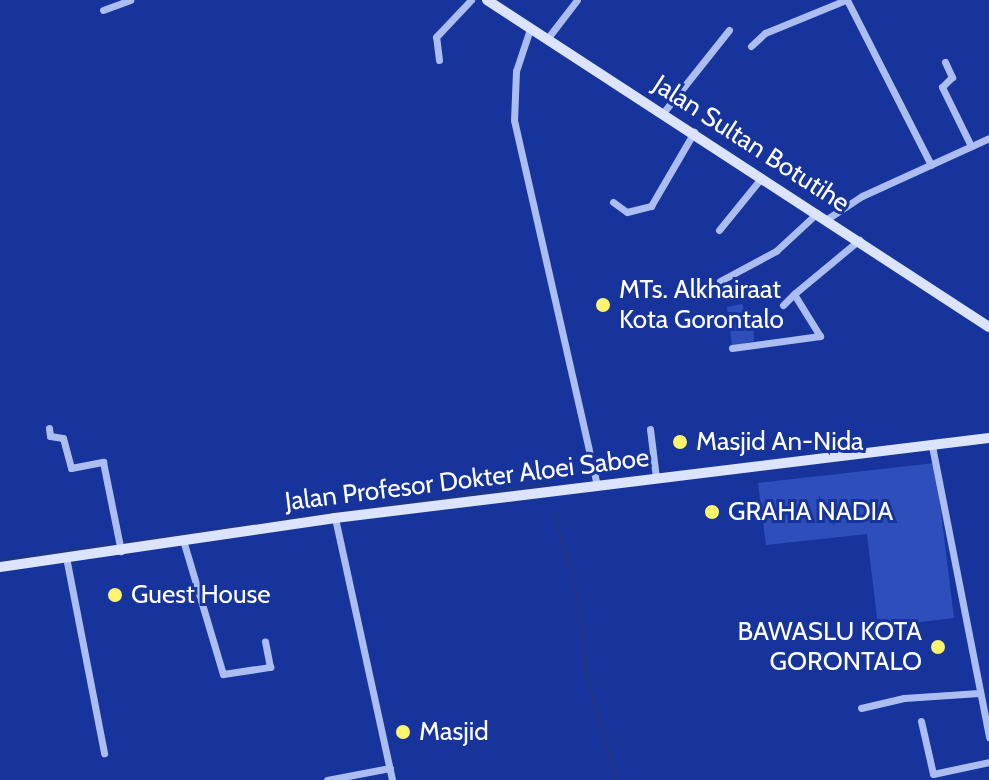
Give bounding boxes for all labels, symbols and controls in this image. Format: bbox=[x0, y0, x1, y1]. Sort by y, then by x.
street label: Jalan Sultan Botutihe bbox=[647, 69, 855, 219]
place label: MTs. Alkhairaat Kota Gorontalo bbox=[619, 274, 784, 336]
marker: MTs. Alkhairaat Kota Gorontalo bbox=[594, 296, 612, 314]
place label: Masjid An-Nida bbox=[696, 426, 864, 458]
marker: Masjid An-Nida bbox=[671, 433, 689, 451]
street label: Jalan Profesor Dokter Aloei Saboe bbox=[283, 442, 651, 518]
place label: GRAHA NADIA bbox=[728, 496, 893, 528]
marker: GRAHA NADIA bbox=[703, 503, 721, 521]
place label: Guest House bbox=[131, 579, 271, 611]
marker: Guest House bbox=[106, 586, 124, 604]
place label: BAWASLU KOTA GORONTALO bbox=[738, 616, 922, 678]
marker: BAWASLU KOTA GORONTALO bbox=[929, 638, 947, 656]
place label: Masjid bbox=[419, 716, 489, 748]
marker: Masjid bbox=[394, 723, 412, 741]

